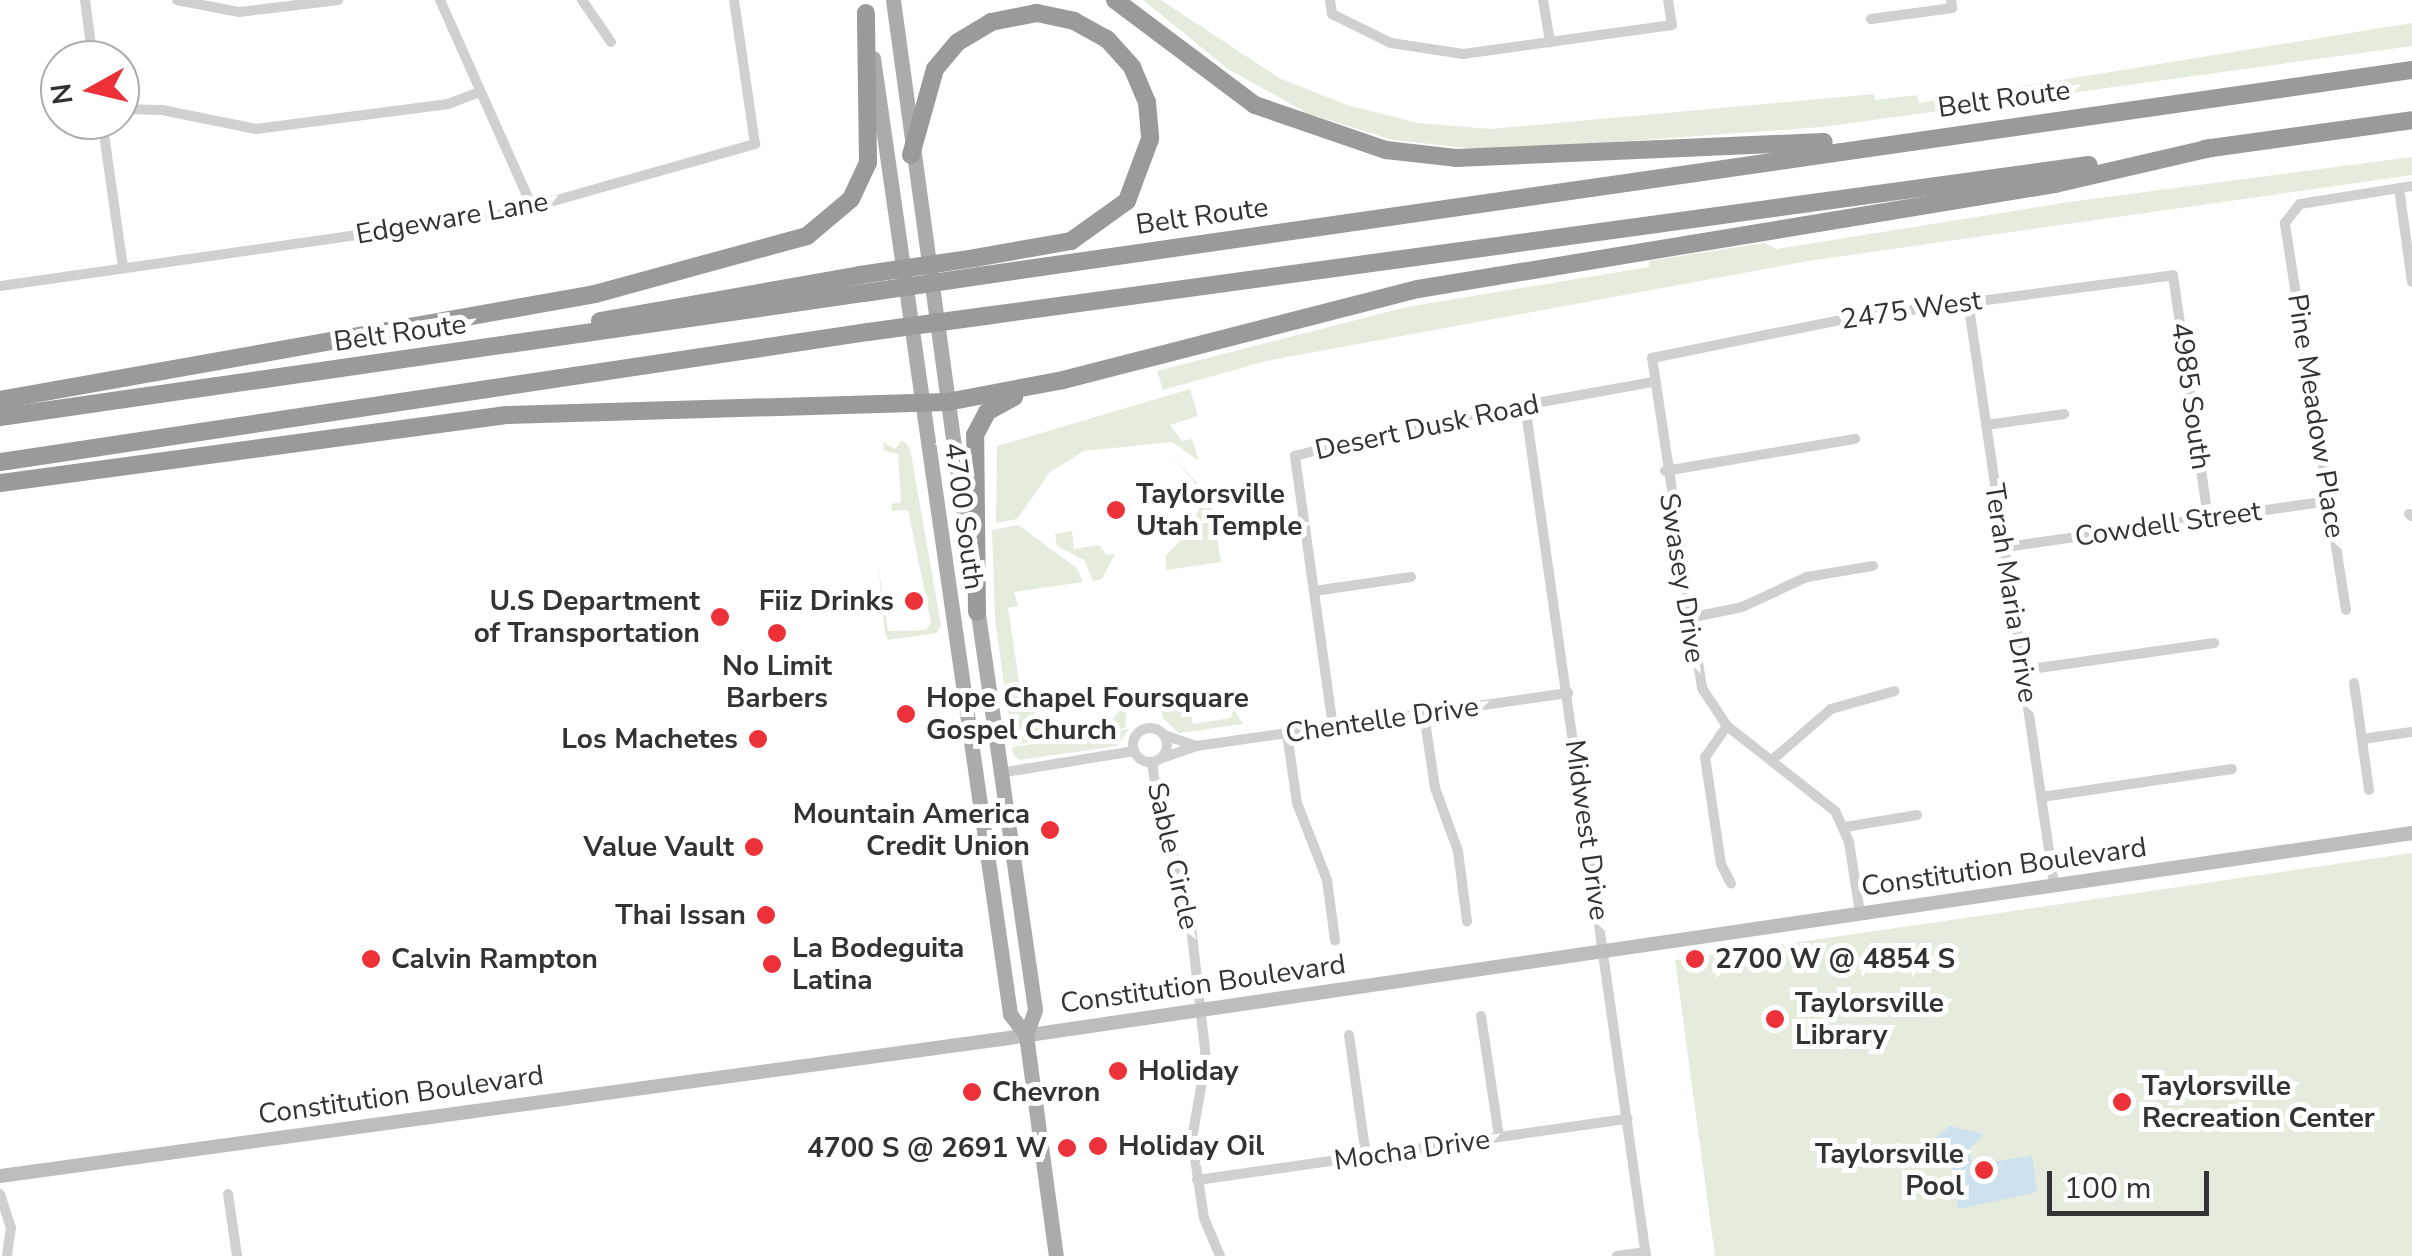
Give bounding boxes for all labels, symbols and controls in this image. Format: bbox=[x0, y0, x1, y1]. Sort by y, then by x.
north arrow bbox=[40, 40, 140, 140]
street label: Belt Route bbox=[1936, 73, 2072, 125]
text: N bbox=[42, 81, 83, 107]
street label: Edgeware Lane bbox=[353, 185, 551, 251]
street label: Belt Route bbox=[1134, 190, 1270, 242]
street label: 2475 West bbox=[1839, 284, 1983, 336]
street label: Pine Meadow Place bbox=[2280, 292, 2352, 540]
street label: Belt Route bbox=[332, 307, 468, 359]
street label: 4985 South bbox=[2164, 320, 2218, 472]
street label: Desert Dusk Road bbox=[1312, 387, 1542, 467]
street label: 4700 South bbox=[937, 440, 991, 592]
place label: Taylorsville Utah Temple bbox=[1136, 477, 1302, 543]
street label: Terah Maria Drive bbox=[1977, 481, 2045, 705]
street label: Swasey Drive bbox=[1652, 491, 1712, 665]
street label: Cowdell Street bbox=[2073, 494, 2263, 554]
marker: Taylorsville Utah Temple bbox=[1105, 499, 1127, 521]
place label: U.S Department of Transportation bbox=[474, 584, 700, 650]
place label: Fiiz Drinks bbox=[759, 584, 894, 618]
marker: Fiiz Drinks bbox=[903, 590, 925, 612]
marker: U.S Department of Transportation bbox=[709, 606, 731, 628]
marker: No Limit Barbers bbox=[766, 622, 788, 644]
place label: No Limit Barbers bbox=[722, 649, 832, 715]
place label: Hope Chapel Foursquare Gospel Church bbox=[926, 681, 1249, 747]
street label: Chentelle Drive bbox=[1283, 690, 1481, 750]
marker: Hope Chapel Foursquare Gospel Church bbox=[895, 703, 917, 725]
place label: Los Machetes bbox=[561, 722, 738, 756]
marker: Los Machetes bbox=[747, 728, 769, 750]
street label: Midwest Drive bbox=[1558, 738, 1616, 922]
street label: Sable Circle bbox=[1140, 779, 1206, 933]
place label: Mountain America Credit Union bbox=[793, 797, 1030, 863]
marker: Mountain America Credit Union bbox=[1039, 819, 1061, 841]
place label: Value Vault bbox=[583, 830, 734, 864]
street label: Constitution Boulevard bbox=[1859, 830, 2149, 904]
marker: Value Vault bbox=[743, 836, 765, 858]
place label: Thai Issan bbox=[615, 898, 746, 932]
marker: Thai Issan bbox=[755, 904, 777, 926]
place label: La Bodeguita Latina bbox=[792, 931, 964, 997]
place label: Calvin Rampton bbox=[391, 942, 598, 976]
place label: 2700 W @ 4854 S bbox=[1715, 942, 1955, 976]
street label: Constitution Boulevard bbox=[1058, 947, 1348, 1021]
marker: Calvin Rampton bbox=[360, 948, 382, 970]
marker: 2700 W @ 4854 S bbox=[1684, 948, 1706, 970]
marker: La Bodeguita Latina bbox=[761, 953, 783, 975]
place label: Taylorsville Library bbox=[1795, 986, 1944, 1052]
marker: Taylorsville Library bbox=[1764, 1008, 1786, 1030]
place label: Holiday bbox=[1138, 1054, 1239, 1088]
street label: Constitution Boulevard bbox=[256, 1058, 546, 1132]
marker: Holiday bbox=[1107, 1060, 1129, 1082]
place label: Taylorsville Recreation Center bbox=[2142, 1069, 2375, 1135]
place label: Chevron bbox=[992, 1075, 1100, 1109]
marker: Chevron bbox=[961, 1081, 983, 1103]
marker: Taylorsville Recreation Center bbox=[2111, 1091, 2133, 1113]
street label: Mocha Drive bbox=[1332, 1122, 1492, 1178]
place label: Holiday Oil bbox=[1118, 1129, 1264, 1163]
place label: 4700 S @ 2691 W bbox=[807, 1131, 1047, 1165]
marker: Holiday Oil bbox=[1087, 1135, 1109, 1157]
marker: 4700 S @ 2691 W bbox=[1056, 1137, 1078, 1159]
place label: Taylorsville Pool bbox=[1815, 1137, 1964, 1203]
scale bar bbox=[2052, 1151, 2214, 1213]
marker: Taylorsville Pool bbox=[1973, 1159, 1995, 1181]
text: 100 m bbox=[2064, 1168, 2151, 1209]

